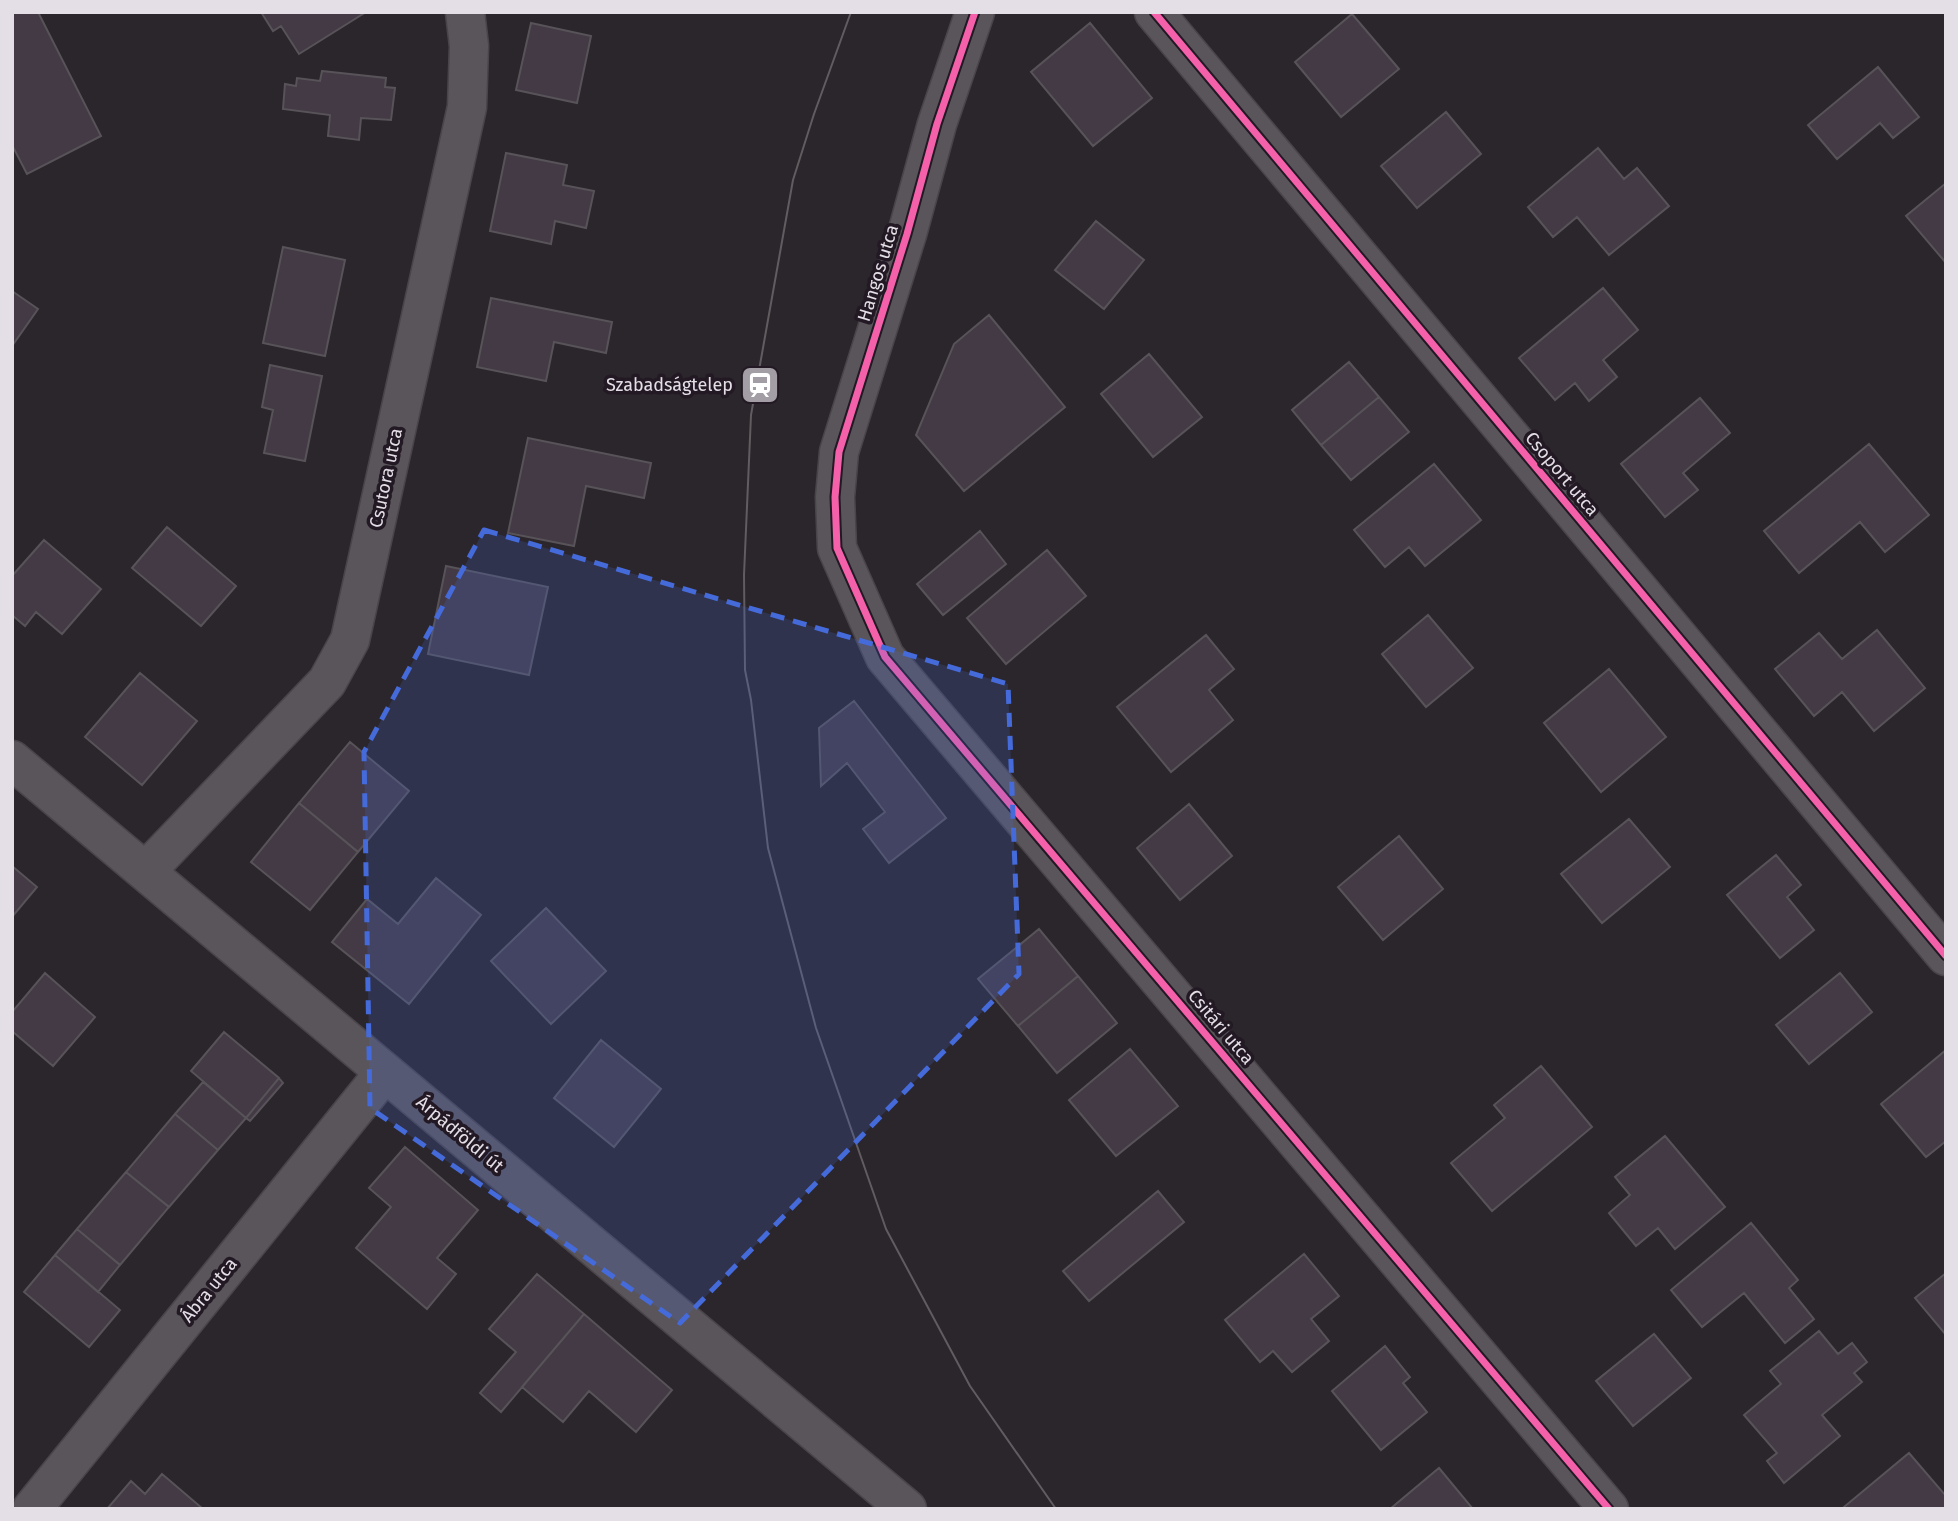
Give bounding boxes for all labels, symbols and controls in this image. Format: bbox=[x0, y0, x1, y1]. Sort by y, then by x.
street label: Hangos utca bbox=[853, 222, 903, 324]
station icon: Szabadságtelep bbox=[739, 364, 781, 406]
place label: Szabadságtelep bbox=[606, 374, 733, 396]
street label: Csutora utca bbox=[365, 426, 407, 530]
street label: Csoport utca bbox=[1520, 427, 1604, 521]
street label: Csitári utca bbox=[1183, 985, 1259, 1069]
street label: Árpádföldi út bbox=[412, 1090, 509, 1177]
street label: Ábra utca bbox=[176, 1253, 242, 1327]

